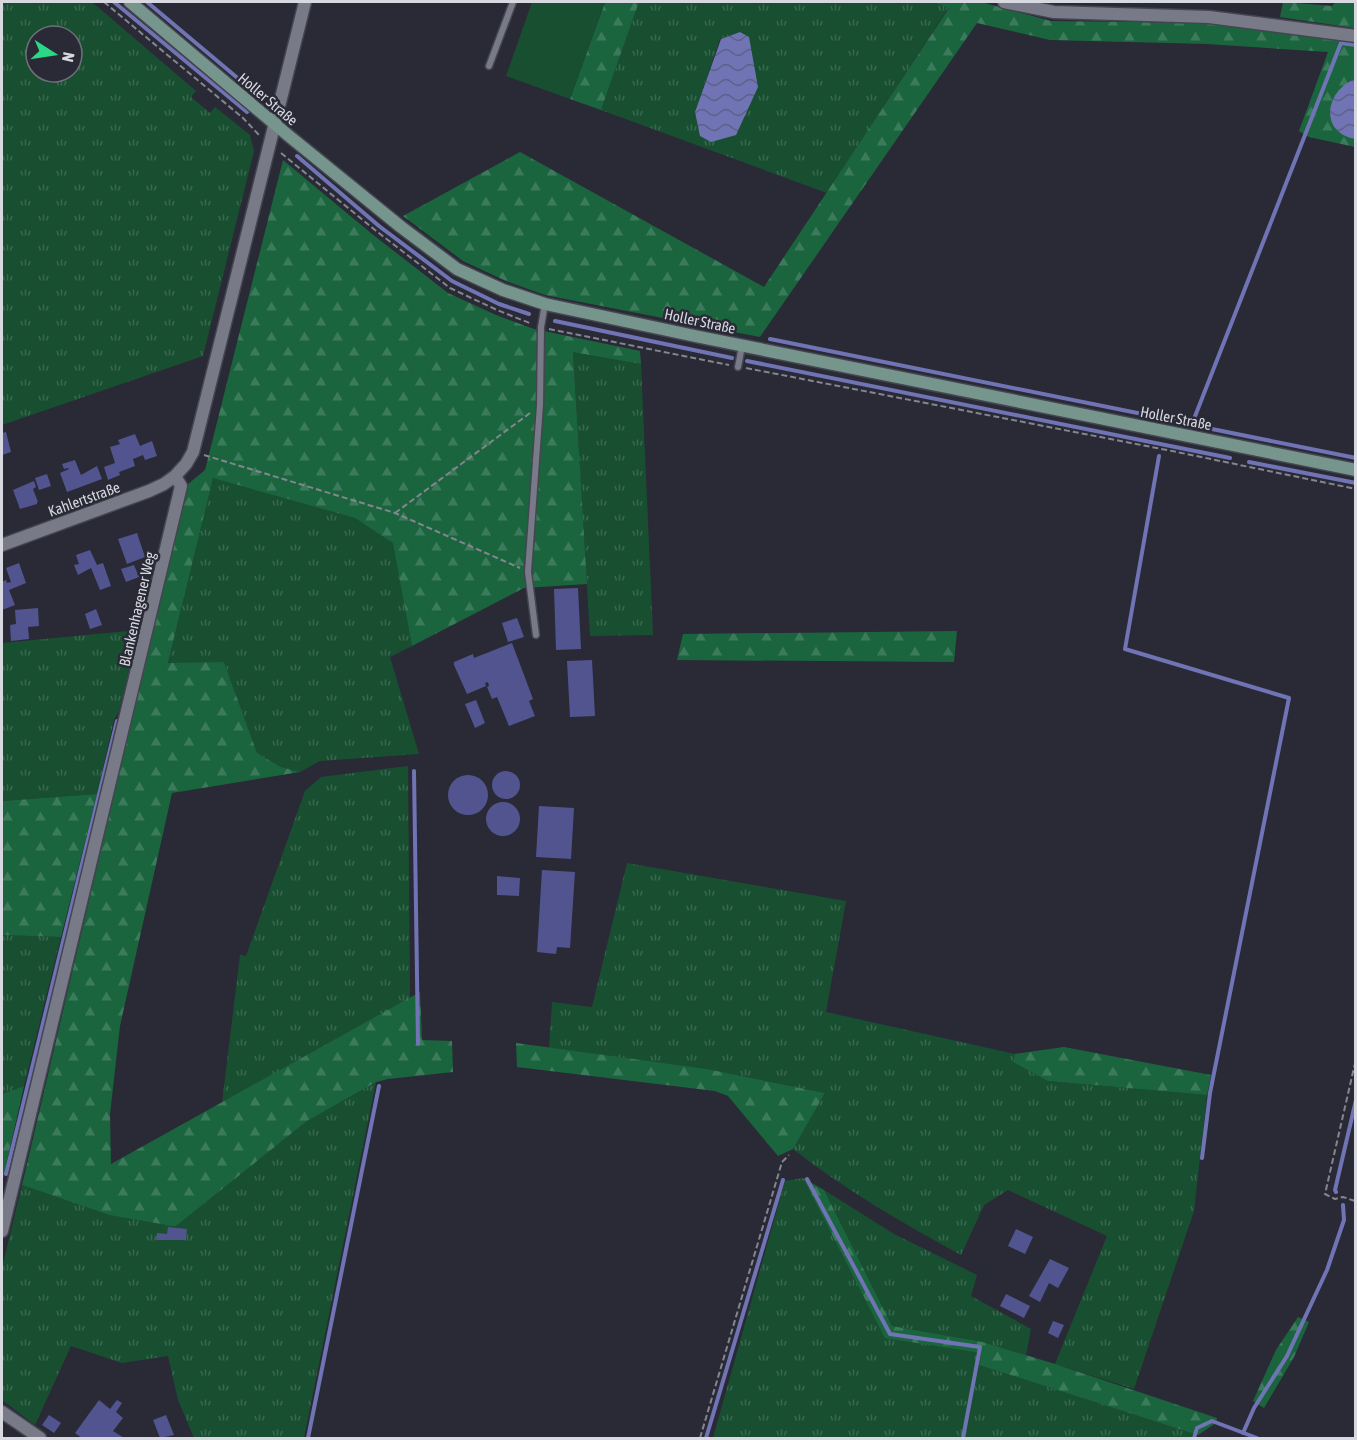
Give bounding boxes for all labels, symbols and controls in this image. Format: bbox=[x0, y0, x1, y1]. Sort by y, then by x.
north arrow bbox=[24, 24, 84, 84]
text: N bbox=[59, 51, 78, 64]
street label: Holler Straße bbox=[235, 69, 301, 129]
street label: Holler Straße bbox=[663, 305, 737, 337]
street label: Holler Straße bbox=[1139, 403, 1213, 433]
street label: Kahlertstraße bbox=[46, 478, 122, 520]
street label: Blankenhagener Weg bbox=[116, 549, 159, 668]

